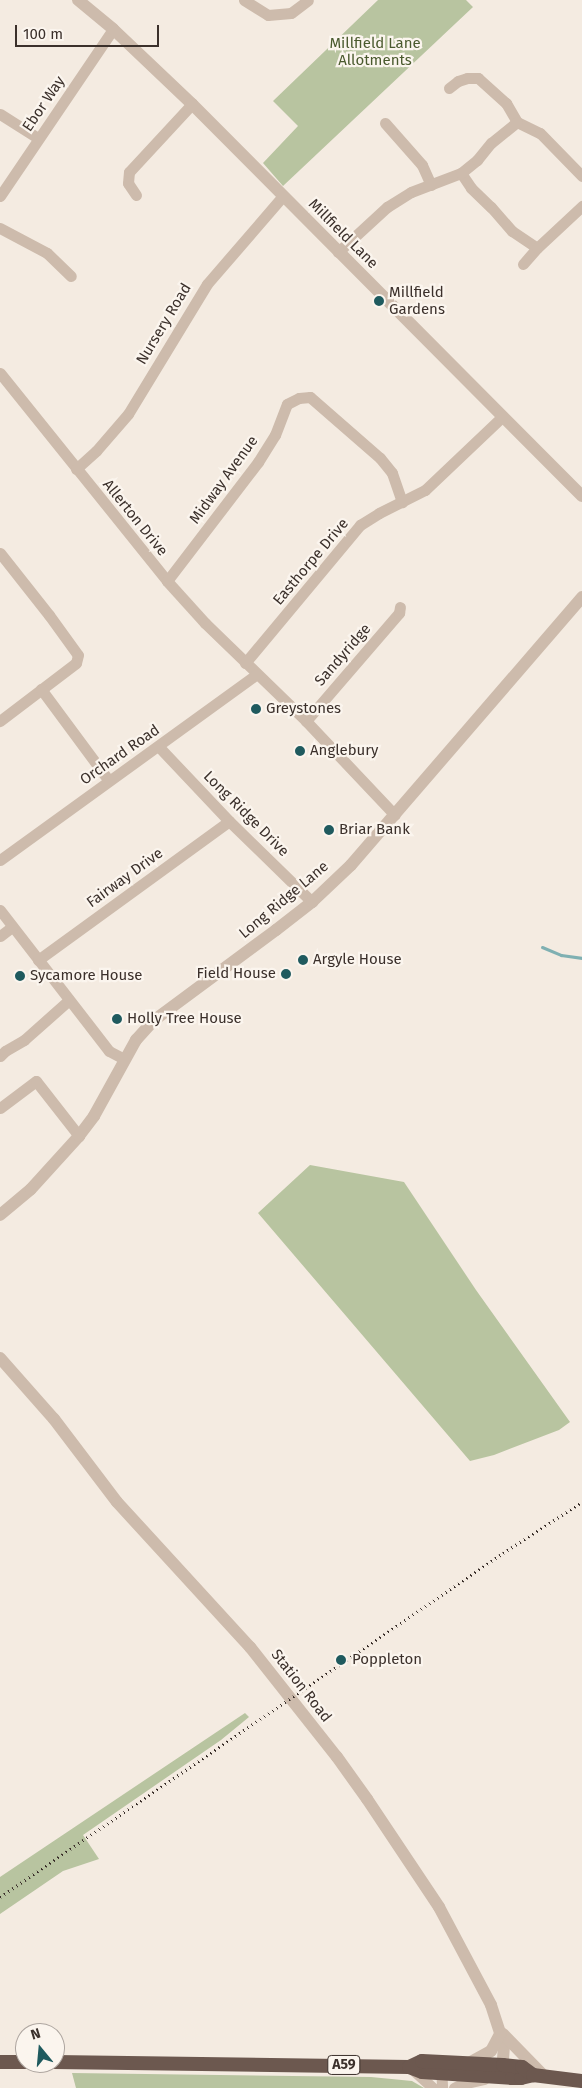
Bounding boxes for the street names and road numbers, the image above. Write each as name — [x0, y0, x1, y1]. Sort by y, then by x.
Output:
street label: Ebor Way — [19, 73, 69, 135]
street label: Millfield Lane — [304, 195, 382, 273]
street label: Nursery Road — [133, 280, 195, 368]
street label: Midway Avenue — [186, 432, 262, 528]
street label: Allerton Drive — [99, 476, 171, 560]
street label: Easthorpe Drive — [269, 515, 353, 609]
street label: Sandyridge — [311, 620, 375, 690]
street label: Orchard Road — [77, 721, 163, 789]
street label: Long Ridge Drive — [199, 767, 293, 861]
street label: Fairway Drive — [83, 844, 167, 912]
street label: Long Ridge Lane — [236, 857, 332, 943]
street label: Station Road — [267, 1646, 335, 1726]
road number: A59 — [326, 2054, 362, 2076]

